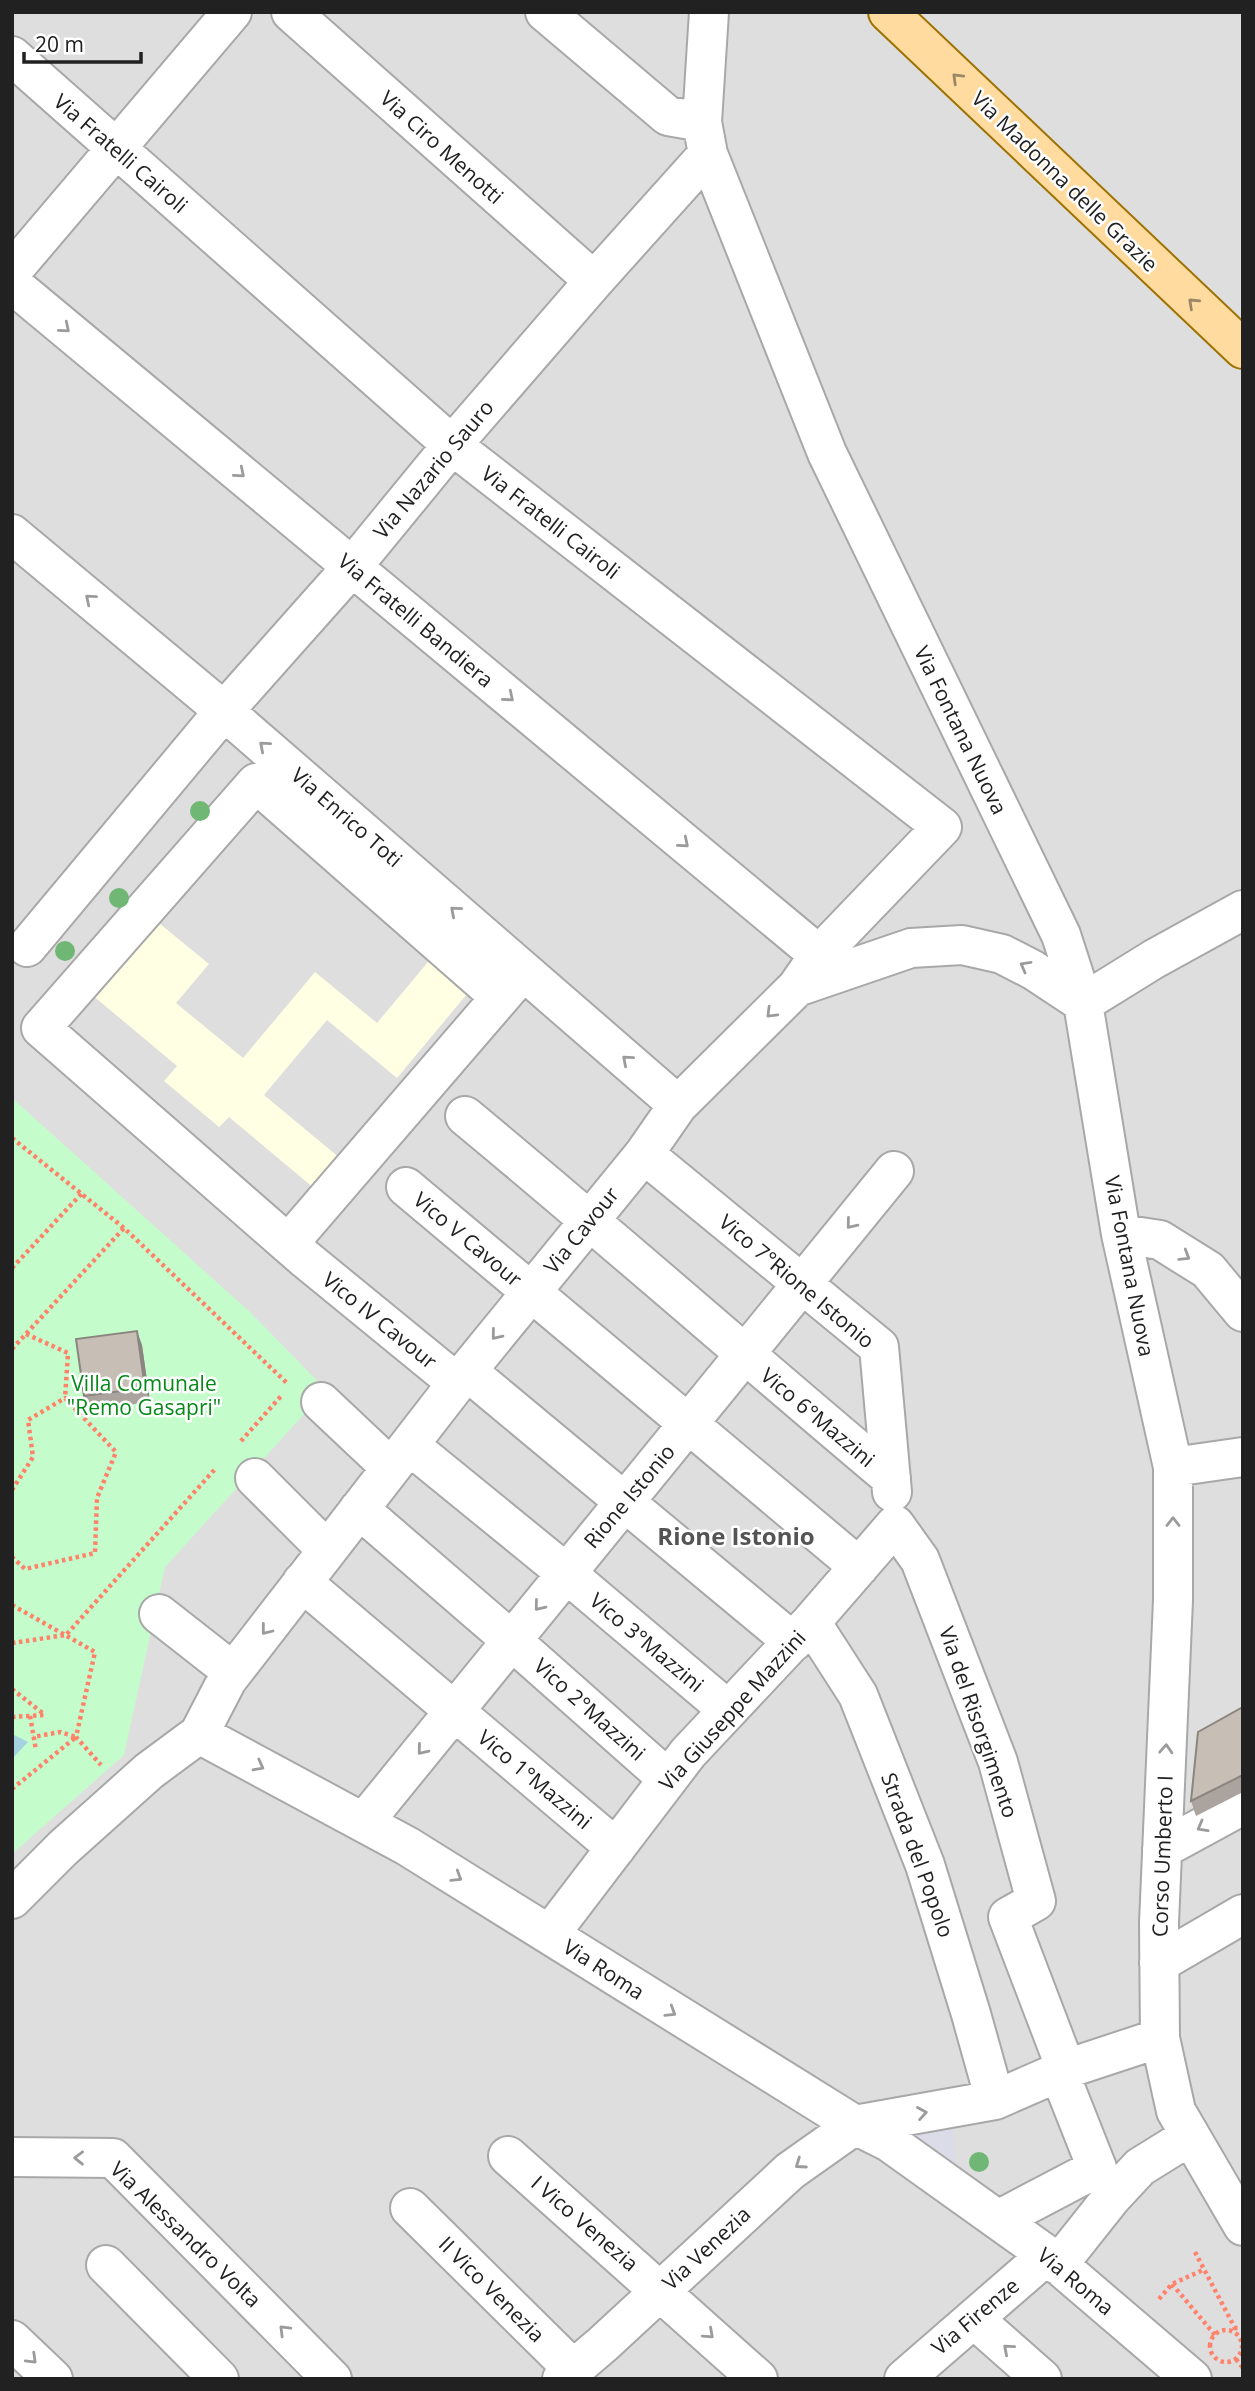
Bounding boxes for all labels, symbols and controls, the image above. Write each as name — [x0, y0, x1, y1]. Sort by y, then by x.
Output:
scale bar — [24, 21, 142, 65]
text: 20 m — [35, 30, 84, 58]
one-way arrow — [952, 74, 965, 87]
street label: Via Ciro Menotti — [374, 84, 510, 210]
street label: Via Madonna delle Grazie — [966, 85, 1164, 277]
street label: Via Fratelli Cairoli — [48, 87, 194, 219]
one-way arrow — [1188, 298, 1201, 311]
one-way arrow — [56, 320, 69, 332]
street label: Via Nazario Sauro — [367, 394, 499, 544]
street label: Via Fratelli Cairoli — [476, 459, 626, 585]
one-way arrow — [232, 465, 244, 478]
street label: Via Fratelli Bandiera — [332, 547, 500, 693]
one-way arrow — [86, 595, 99, 607]
street label: Via Fontana Nuova — [908, 641, 1014, 819]
one-way arrow — [500, 689, 513, 701]
one-way arrow — [260, 742, 273, 754]
street label: Via Enrico Toti — [286, 761, 408, 873]
one-way arrow — [676, 834, 688, 847]
one-way arrow — [450, 907, 463, 919]
one-way arrow — [1020, 961, 1033, 974]
one-way arrow — [766, 1005, 779, 1018]
one-way arrow — [622, 1056, 635, 1068]
street label: Via Fontana Nuova — [1099, 1173, 1161, 1359]
street label: Via Cavour — [537, 1180, 625, 1279]
street label: Vico V Cavour — [408, 1185, 528, 1293]
street label: Vico 7°Rione Istonio — [713, 1208, 881, 1354]
one-way arrow — [846, 1217, 859, 1229]
one-way arrow — [1177, 1247, 1190, 1260]
street label: Vico IV Cavour — [317, 1265, 443, 1375]
one-way arrow — [492, 1326, 504, 1339]
street label: Vico 6°Mazzini — [755, 1361, 881, 1473]
park label: Villa Comunale "Remo Gasapri" — [67, 1369, 221, 1421]
street label: Rione Istonio — [577, 1438, 681, 1554]
one-way arrow — [1165, 1516, 1181, 1526]
district label: Rione Istonio — [657, 1519, 815, 1552]
street label: Vico 3°Mazzini — [584, 1586, 710, 1698]
one-way arrow — [534, 1599, 547, 1611]
one-way arrow — [261, 1622, 274, 1635]
street label: Via del Risorgimento — [933, 1623, 1025, 1821]
street label: Via Giuseppe Mazzini — [652, 1624, 812, 1796]
street label: Vico 2°Mazzini — [528, 1652, 652, 1766]
street label: Vico 1°Mazzini — [472, 1723, 598, 1835]
one-way arrow — [418, 1743, 431, 1755]
one-way arrow — [1159, 1743, 1174, 1754]
one-way arrow — [252, 1757, 264, 1771]
street label: Strada del Popolo — [875, 1769, 961, 1941]
street label: Corso Umberto I — [1145, 1775, 1179, 1937]
one-way arrow — [1197, 1819, 1210, 1832]
one-way arrow — [450, 1869, 463, 1882]
street label: Via Roma — [558, 1932, 650, 2006]
one-way arrow — [663, 2003, 676, 2016]
one-way arrow — [917, 2106, 928, 2121]
one-way arrow — [73, 2150, 84, 2166]
street label: Via Alessandro Volta — [105, 2155, 267, 2313]
one-way arrow — [795, 2156, 808, 2168]
street label: I Vico Venezia — [526, 2169, 644, 2277]
street label: Via Venezia — [656, 2200, 756, 2296]
street label: II Vico Venezia — [433, 2230, 551, 2348]
street label: Via Roma — [1032, 2241, 1120, 2321]
street label: Via Firenze — [925, 2271, 1025, 2361]
one-way arrow — [279, 2326, 292, 2339]
one-way arrow — [701, 2326, 714, 2339]
one-way arrow — [1003, 2345, 1016, 2357]
one-way arrow — [24, 2351, 37, 2364]

